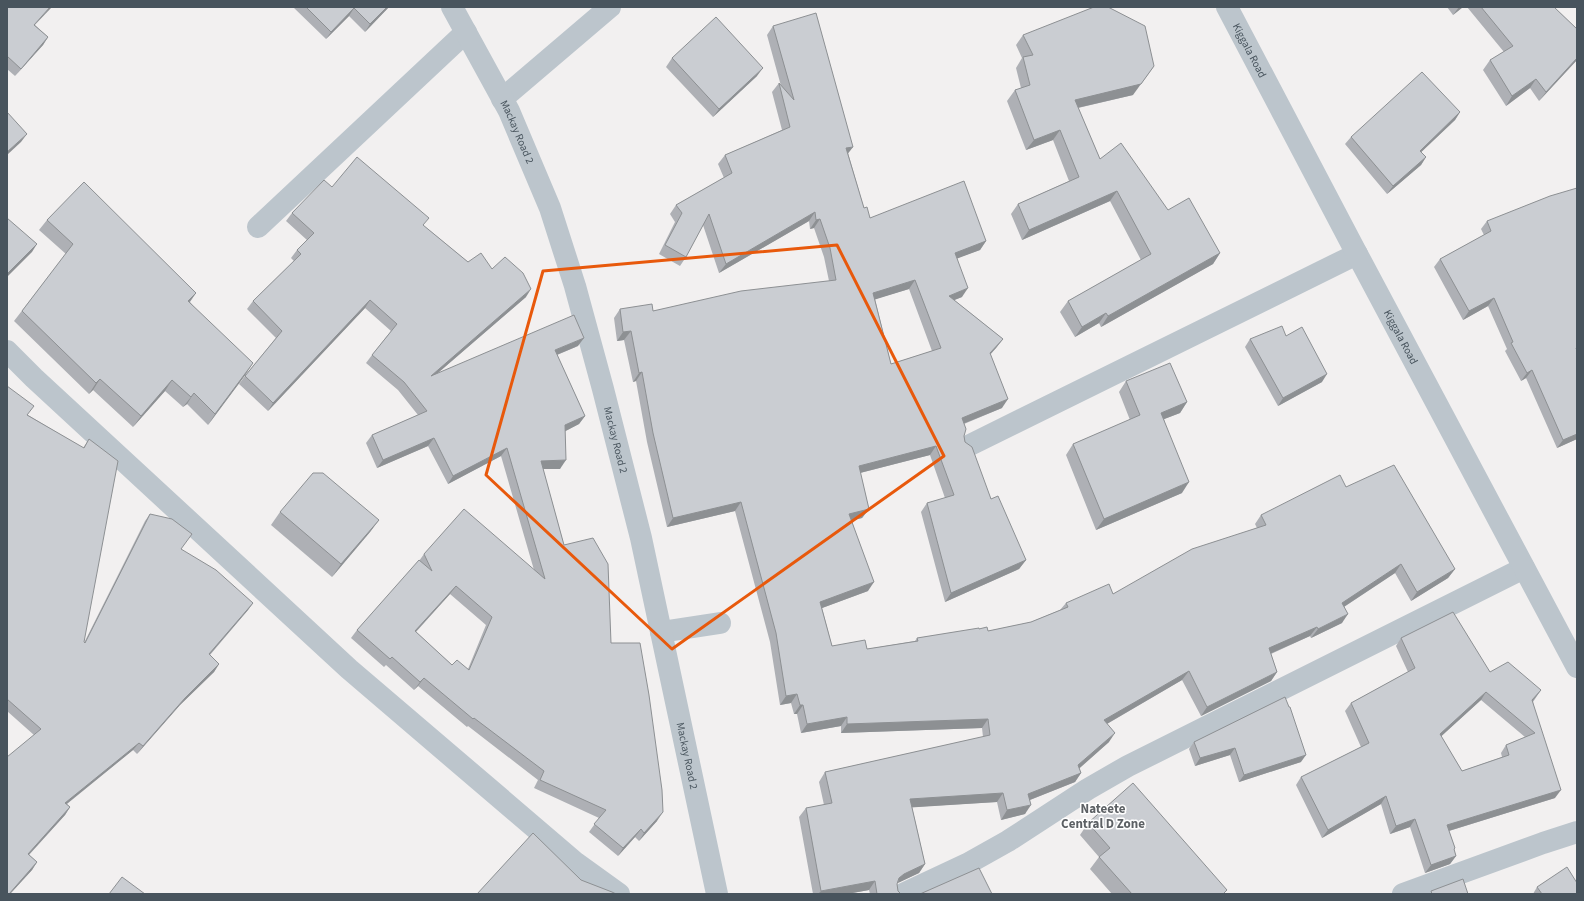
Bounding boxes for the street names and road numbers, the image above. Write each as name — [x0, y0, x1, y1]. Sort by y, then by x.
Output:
street label: Kiggala Road — [1229, 21, 1270, 81]
street label: Mackay Road 2 — [496, 97, 537, 166]
street label: Kiggala Road — [1380, 307, 1421, 367]
street label: Mackay Road 2 — [600, 405, 631, 475]
street label: Mackay Road 2 — [673, 721, 701, 791]

